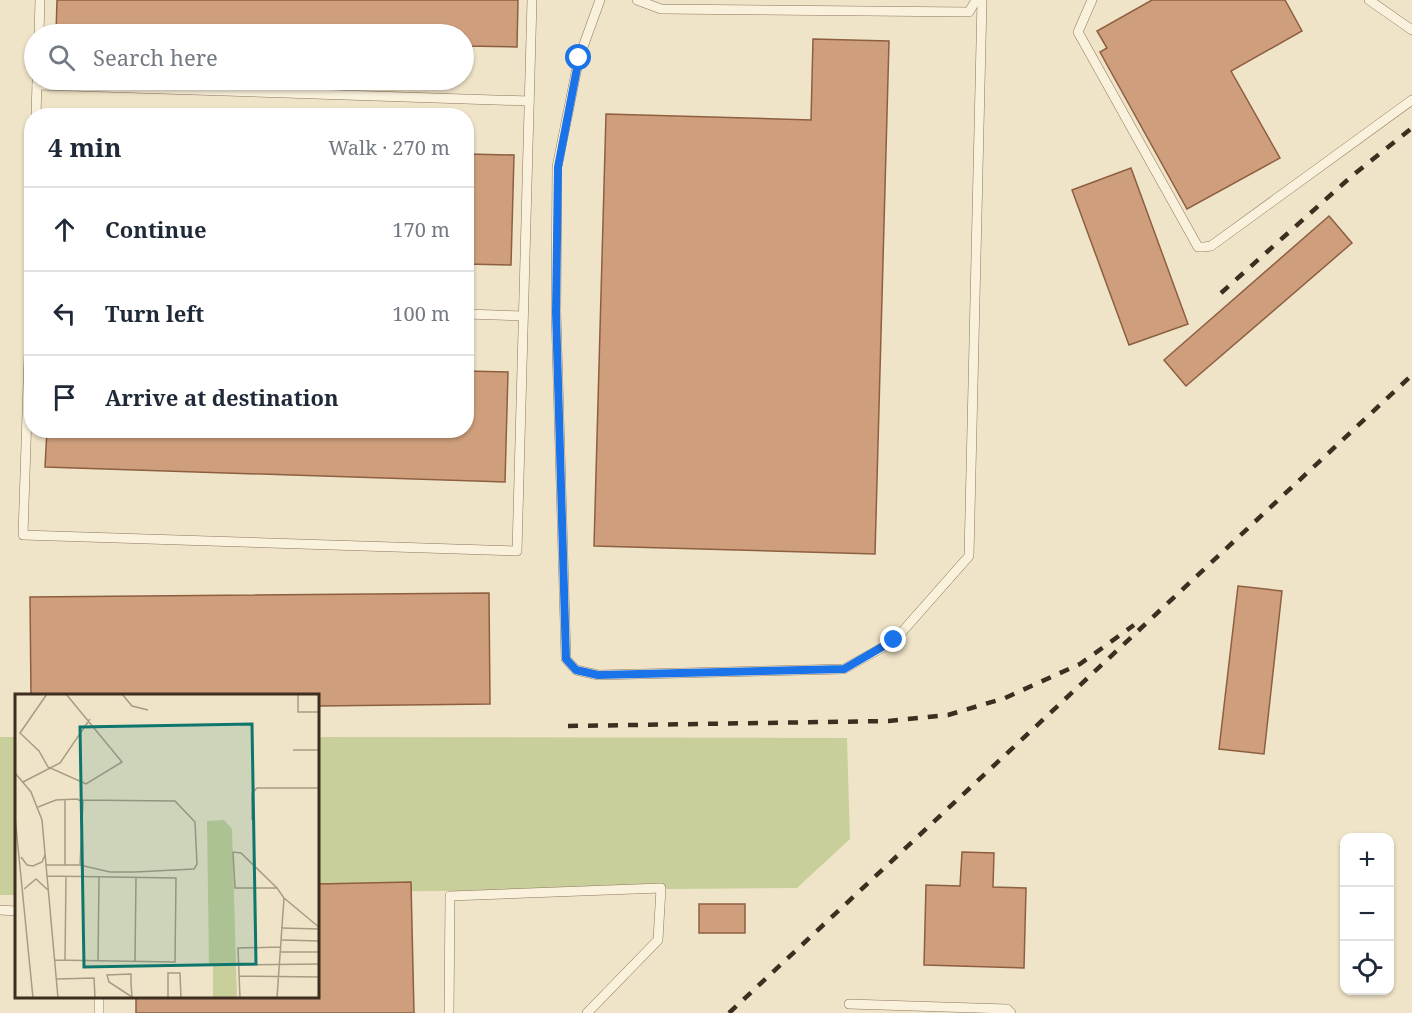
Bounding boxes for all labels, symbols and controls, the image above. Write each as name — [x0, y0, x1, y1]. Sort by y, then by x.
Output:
search box — [24, 24, 474, 90]
icon: search — [45, 41, 78, 74]
text: Search here — [93, 42, 218, 72]
route start — [565, 44, 591, 70]
text: 4 min — [48, 129, 122, 165]
text: Walk · 270 m — [328, 134, 450, 161]
icon: ahead — [48, 213, 81, 246]
text: Continue — [105, 214, 207, 244]
text: 170 m — [392, 216, 450, 243]
icon: left — [48, 297, 81, 330]
text: Turn left — [105, 298, 204, 328]
text: 100 m — [392, 300, 450, 327]
icon: arrive — [48, 381, 81, 414]
text: Arrive at destination — [105, 382, 339, 412]
route end — [880, 626, 906, 652]
inset map — [15, 694, 320, 998]
map controls — [1340, 833, 1394, 995]
button: + — [1340, 833, 1394, 887]
button: − — [1340, 887, 1394, 941]
button: locate — [1340, 941, 1394, 995]

